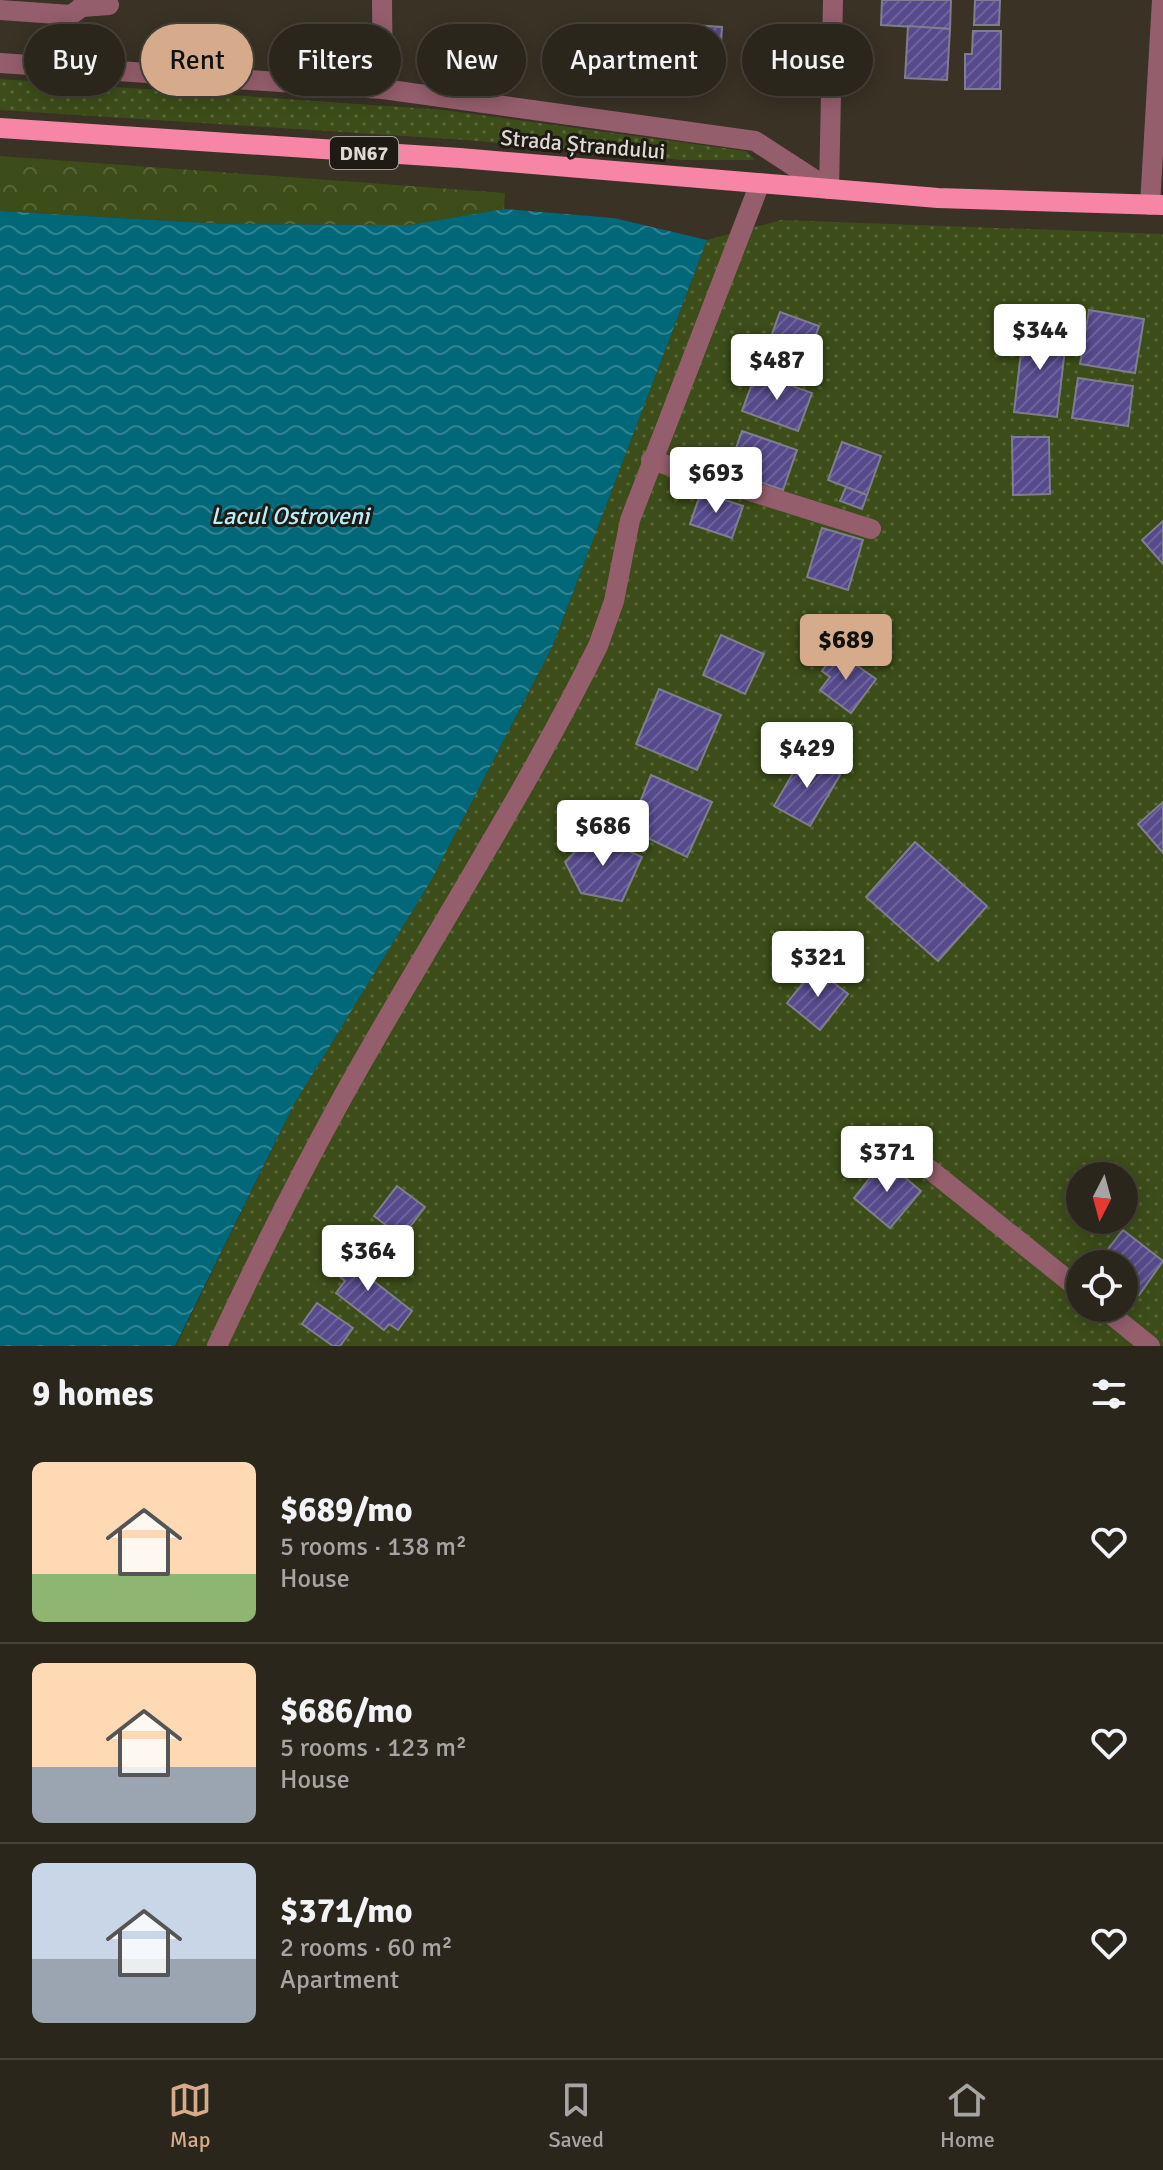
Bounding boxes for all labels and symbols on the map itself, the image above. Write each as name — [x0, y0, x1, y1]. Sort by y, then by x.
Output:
street label: Strada Ștrandului — [499, 124, 667, 165]
road number: DN67 — [330, 137, 398, 169]
pin: $344 — [993, 304, 1087, 372]
pin: $487 — [730, 334, 824, 402]
pin: $693 — [669, 447, 763, 515]
water label: Lacul Ostroveni — [211, 501, 372, 531]
pin: $689 — [799, 614, 893, 682]
pin: $429 — [760, 722, 854, 790]
pin: $686 — [556, 800, 650, 868]
pin: $321 — [771, 931, 865, 999]
pin: $371 — [840, 1126, 934, 1194]
north arrow — [1066, 1162, 1138, 1234]
pin: $364 — [321, 1225, 415, 1293]

